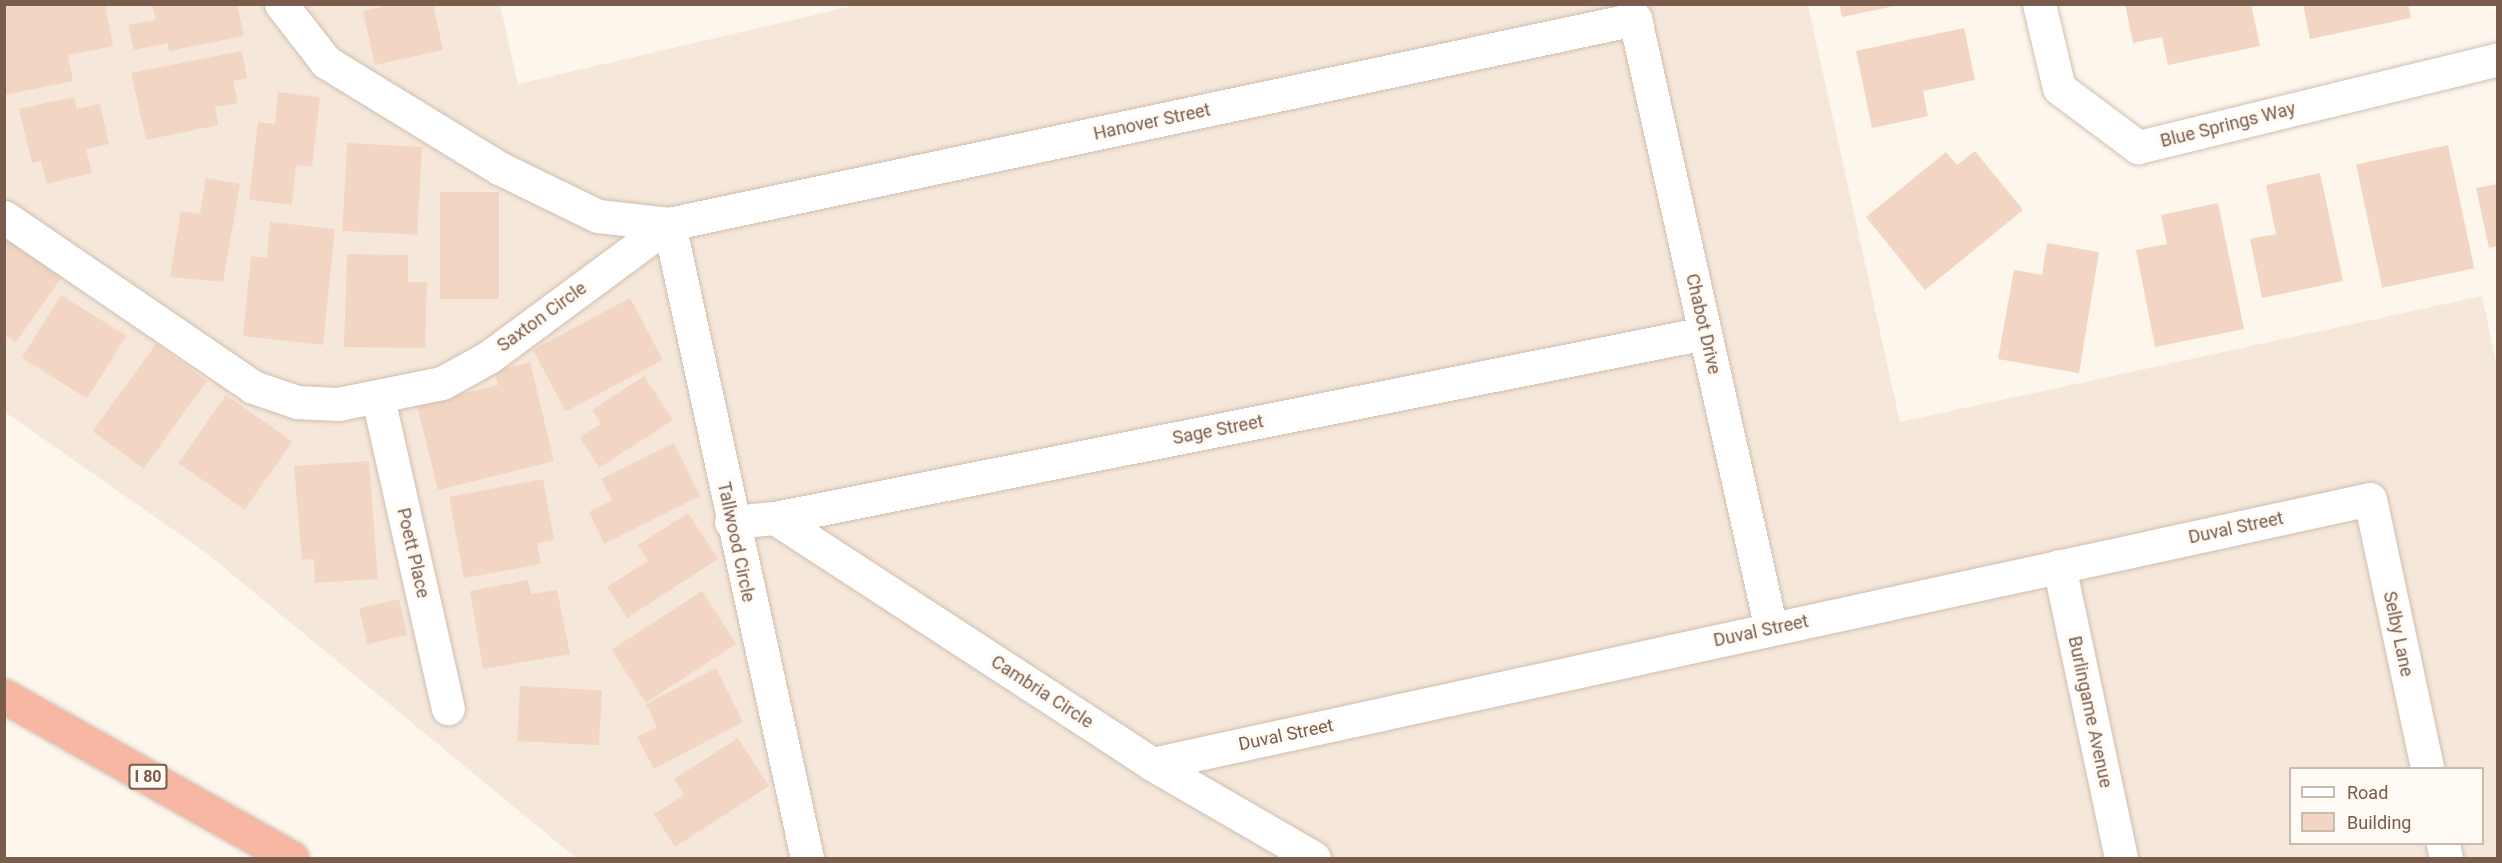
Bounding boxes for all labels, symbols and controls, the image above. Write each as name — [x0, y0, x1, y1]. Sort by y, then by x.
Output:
street label: Blue Springs Way — [2158, 98, 2298, 152]
street label: Hanover Street — [1092, 99, 1212, 145]
street label: Chabot Drive — [1681, 272, 1725, 376]
street label: Saxton Circle — [493, 277, 591, 357]
street label: Sage Street — [1171, 411, 1265, 449]
street label: Tallwood Circle — [713, 480, 759, 604]
street label: Poett Place — [392, 506, 434, 600]
street label: Duval Street — [2187, 507, 2285, 549]
street label: Selby Lane — [2378, 589, 2418, 679]
street label: Duval Street — [1712, 610, 1810, 652]
street label: Burlingame Avenue — [2063, 634, 2117, 790]
street label: Cambria Circle — [987, 651, 1097, 733]
street label: Duval Street — [1237, 714, 1335, 756]
road number: I 80 — [127, 764, 169, 790]
legend — [2289, 767, 2484, 845]
text: Road — [2347, 782, 2388, 803]
text: Building — [2347, 812, 2411, 833]

